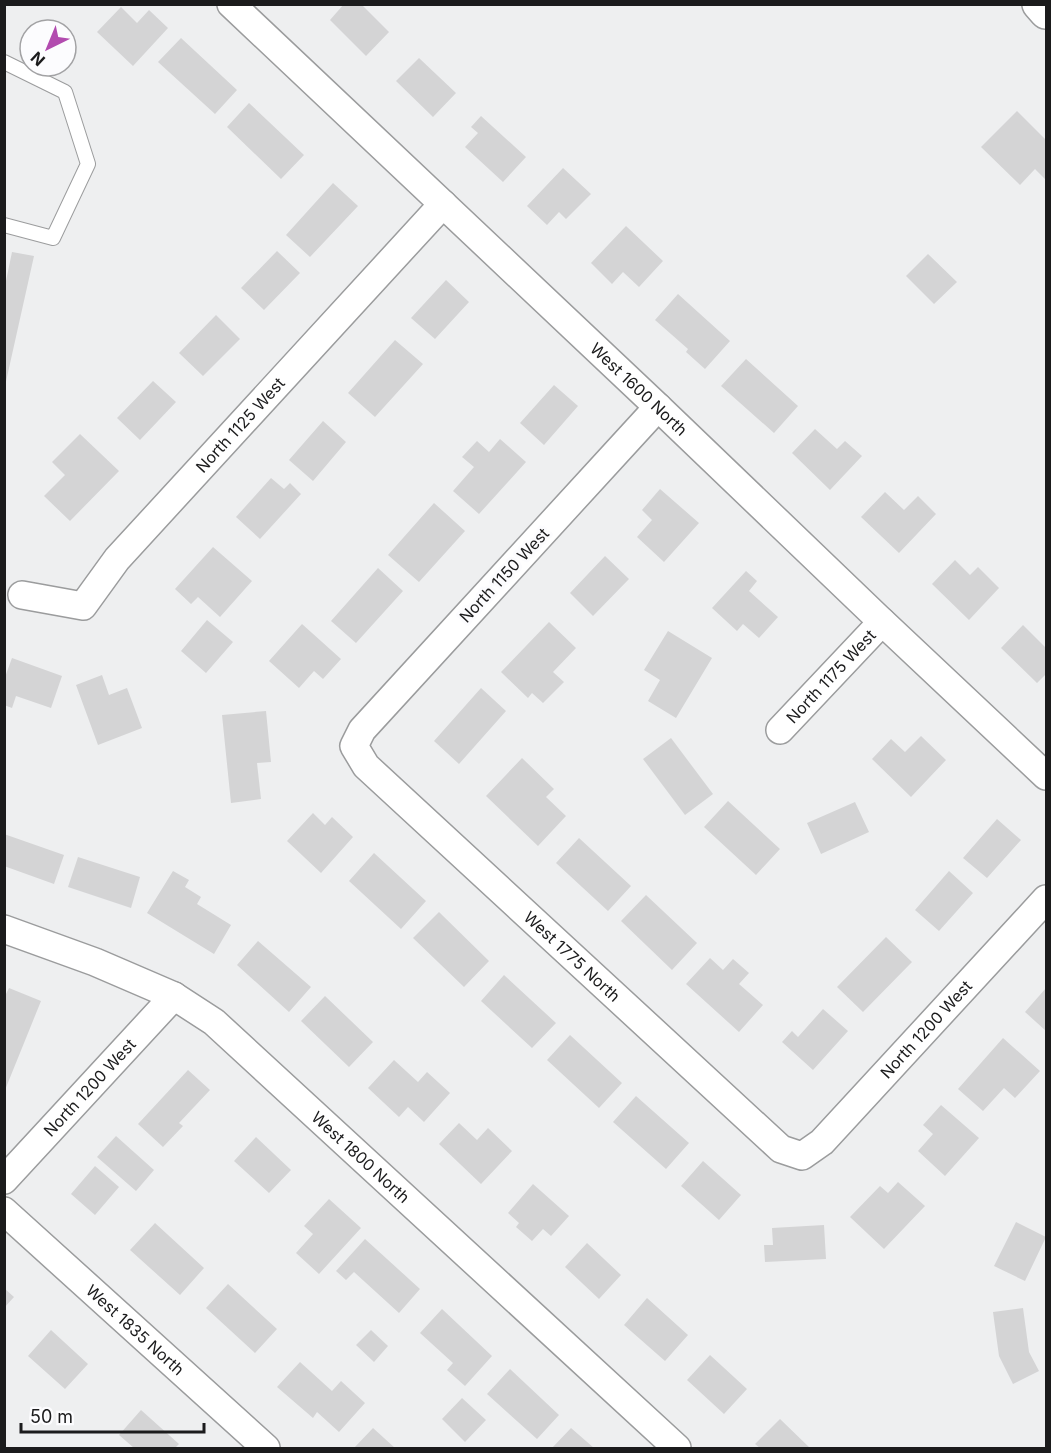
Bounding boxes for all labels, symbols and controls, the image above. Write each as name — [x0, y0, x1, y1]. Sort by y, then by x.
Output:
north arrow — [18, 18, 78, 78]
text: N — [26, 47, 49, 70]
street label: West 1600 North — [586, 338, 692, 440]
street label: North 1125 West — [191, 373, 289, 477]
street label: North 1150 West — [455, 523, 553, 627]
street label: North 1175 West — [782, 625, 880, 727]
street label: West 1775 North — [520, 907, 625, 1006]
street label: North 1200 West — [876, 976, 976, 1082]
street label: North 1200 West — [39, 1034, 140, 1141]
street label: West 1800 North — [308, 1107, 414, 1207]
street label: West 1835 North — [82, 1280, 189, 1379]
scale bar — [21, 1396, 204, 1434]
text: 50 m — [30, 1406, 73, 1427]

